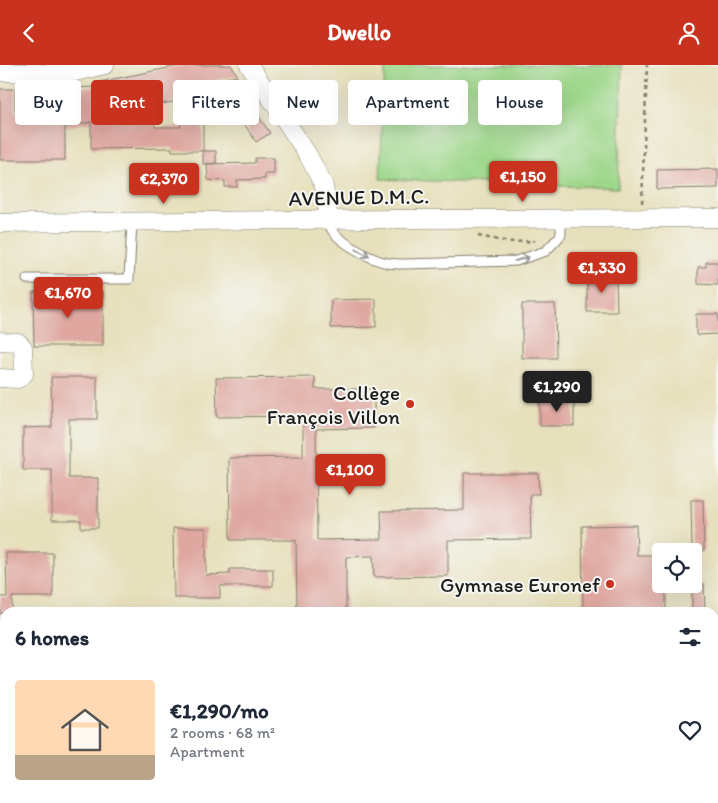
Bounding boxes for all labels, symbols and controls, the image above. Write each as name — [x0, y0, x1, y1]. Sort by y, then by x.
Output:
icon: back — [15, 19, 43, 47]
text: Dwello — [327, 19, 391, 46]
icon: person — [675, 19, 703, 47]
chip: Buy — [15, 80, 81, 125]
chip: Rent — [91, 80, 163, 125]
chip: Filters — [173, 80, 259, 125]
chip: New — [269, 80, 338, 125]
chip: Apartment — [348, 80, 468, 125]
chip: House — [478, 80, 562, 125]
pin: €1,150 — [482, 161, 564, 203]
pin: €2,370 — [123, 163, 205, 205]
text: €1,150 — [500, 167, 546, 186]
text: €2,370 — [140, 169, 188, 188]
street label: AVENUE D.M.C. — [288, 183, 430, 211]
one-way arrow — [355, 248, 369, 258]
pin: €1,330 — [561, 251, 643, 294]
one-way arrow — [514, 254, 530, 263]
text: €1,330 — [578, 258, 626, 277]
pin: €1,670 — [27, 277, 109, 319]
text: €1,670 — [45, 283, 91, 302]
pin: €1,290 — [516, 371, 598, 413]
text: €1,290 — [534, 377, 581, 396]
place label: Collège François Villon — [267, 380, 400, 429]
marker: Collège François Villon — [404, 398, 416, 410]
pin: €1,100 — [309, 453, 391, 496]
text: €1,100 — [326, 460, 374, 479]
map controls — [652, 543, 702, 593]
button: locate — [652, 543, 702, 593]
place label: Gymnase Euronef — [440, 572, 600, 597]
marker: Gymnase Euronef — [604, 578, 616, 590]
icon: filters — [676, 623, 704, 651]
text: 6 homes — [15, 625, 89, 650]
text: €1,290/mo — [170, 698, 269, 723]
icon: home — [55, 700, 115, 760]
icon: heart — [676, 716, 704, 744]
text: 2 rooms · 68 m² — [170, 723, 275, 742]
text: Apartment — [170, 742, 245, 761]

